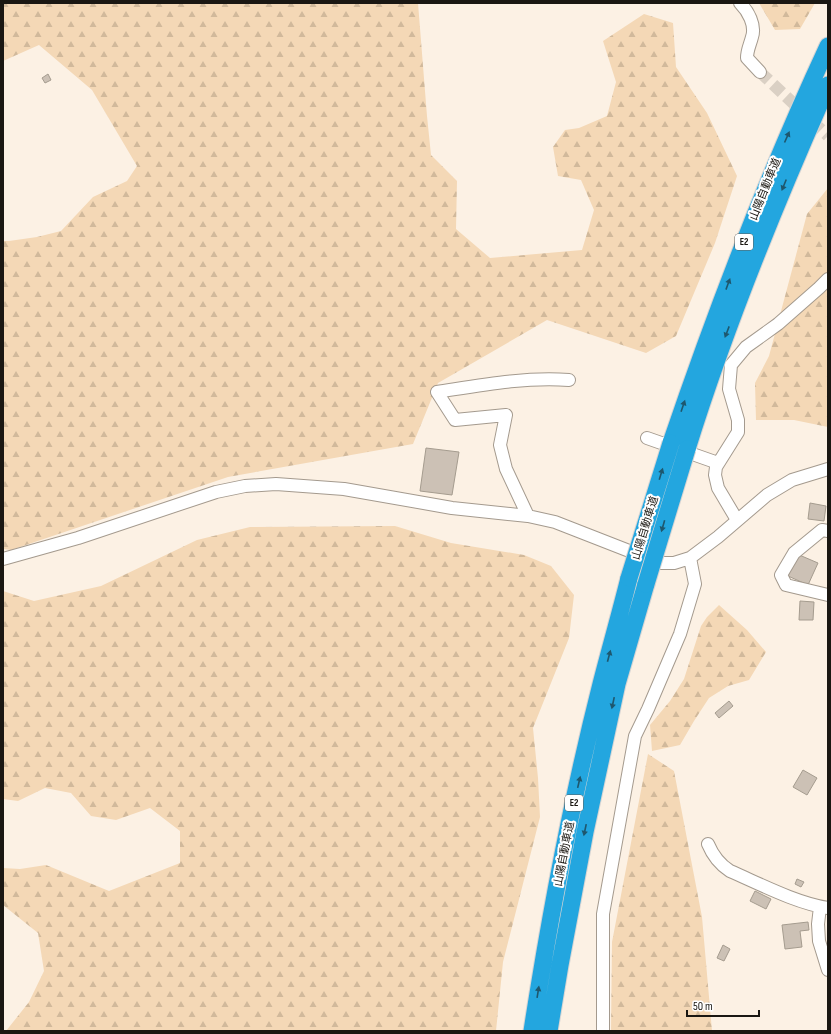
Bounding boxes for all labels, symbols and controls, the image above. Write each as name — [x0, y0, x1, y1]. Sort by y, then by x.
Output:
one-way arrow — [784, 132, 790, 143]
street label: 山陽自動車道 — [747, 156, 783, 222]
one-way arrow — [781, 179, 788, 191]
road number: E2 — [735, 234, 753, 250]
one-way arrow — [725, 277, 731, 289]
one-way arrow — [723, 326, 729, 338]
one-way arrow — [681, 400, 687, 412]
one-way arrow — [658, 468, 664, 480]
street label: 山陽自動車道 — [629, 495, 661, 561]
one-way arrow — [660, 520, 666, 532]
one-way arrow — [606, 650, 612, 662]
one-way arrow — [610, 696, 616, 709]
one-way arrow — [576, 776, 582, 789]
road number: E2 — [565, 795, 583, 811]
street label: 山陽自動車道 — [551, 820, 577, 888]
one-way arrow — [582, 823, 588, 836]
one-way arrow — [535, 986, 541, 999]
scale bar — [687, 992, 759, 1018]
text: 50 m — [693, 999, 713, 1014]

